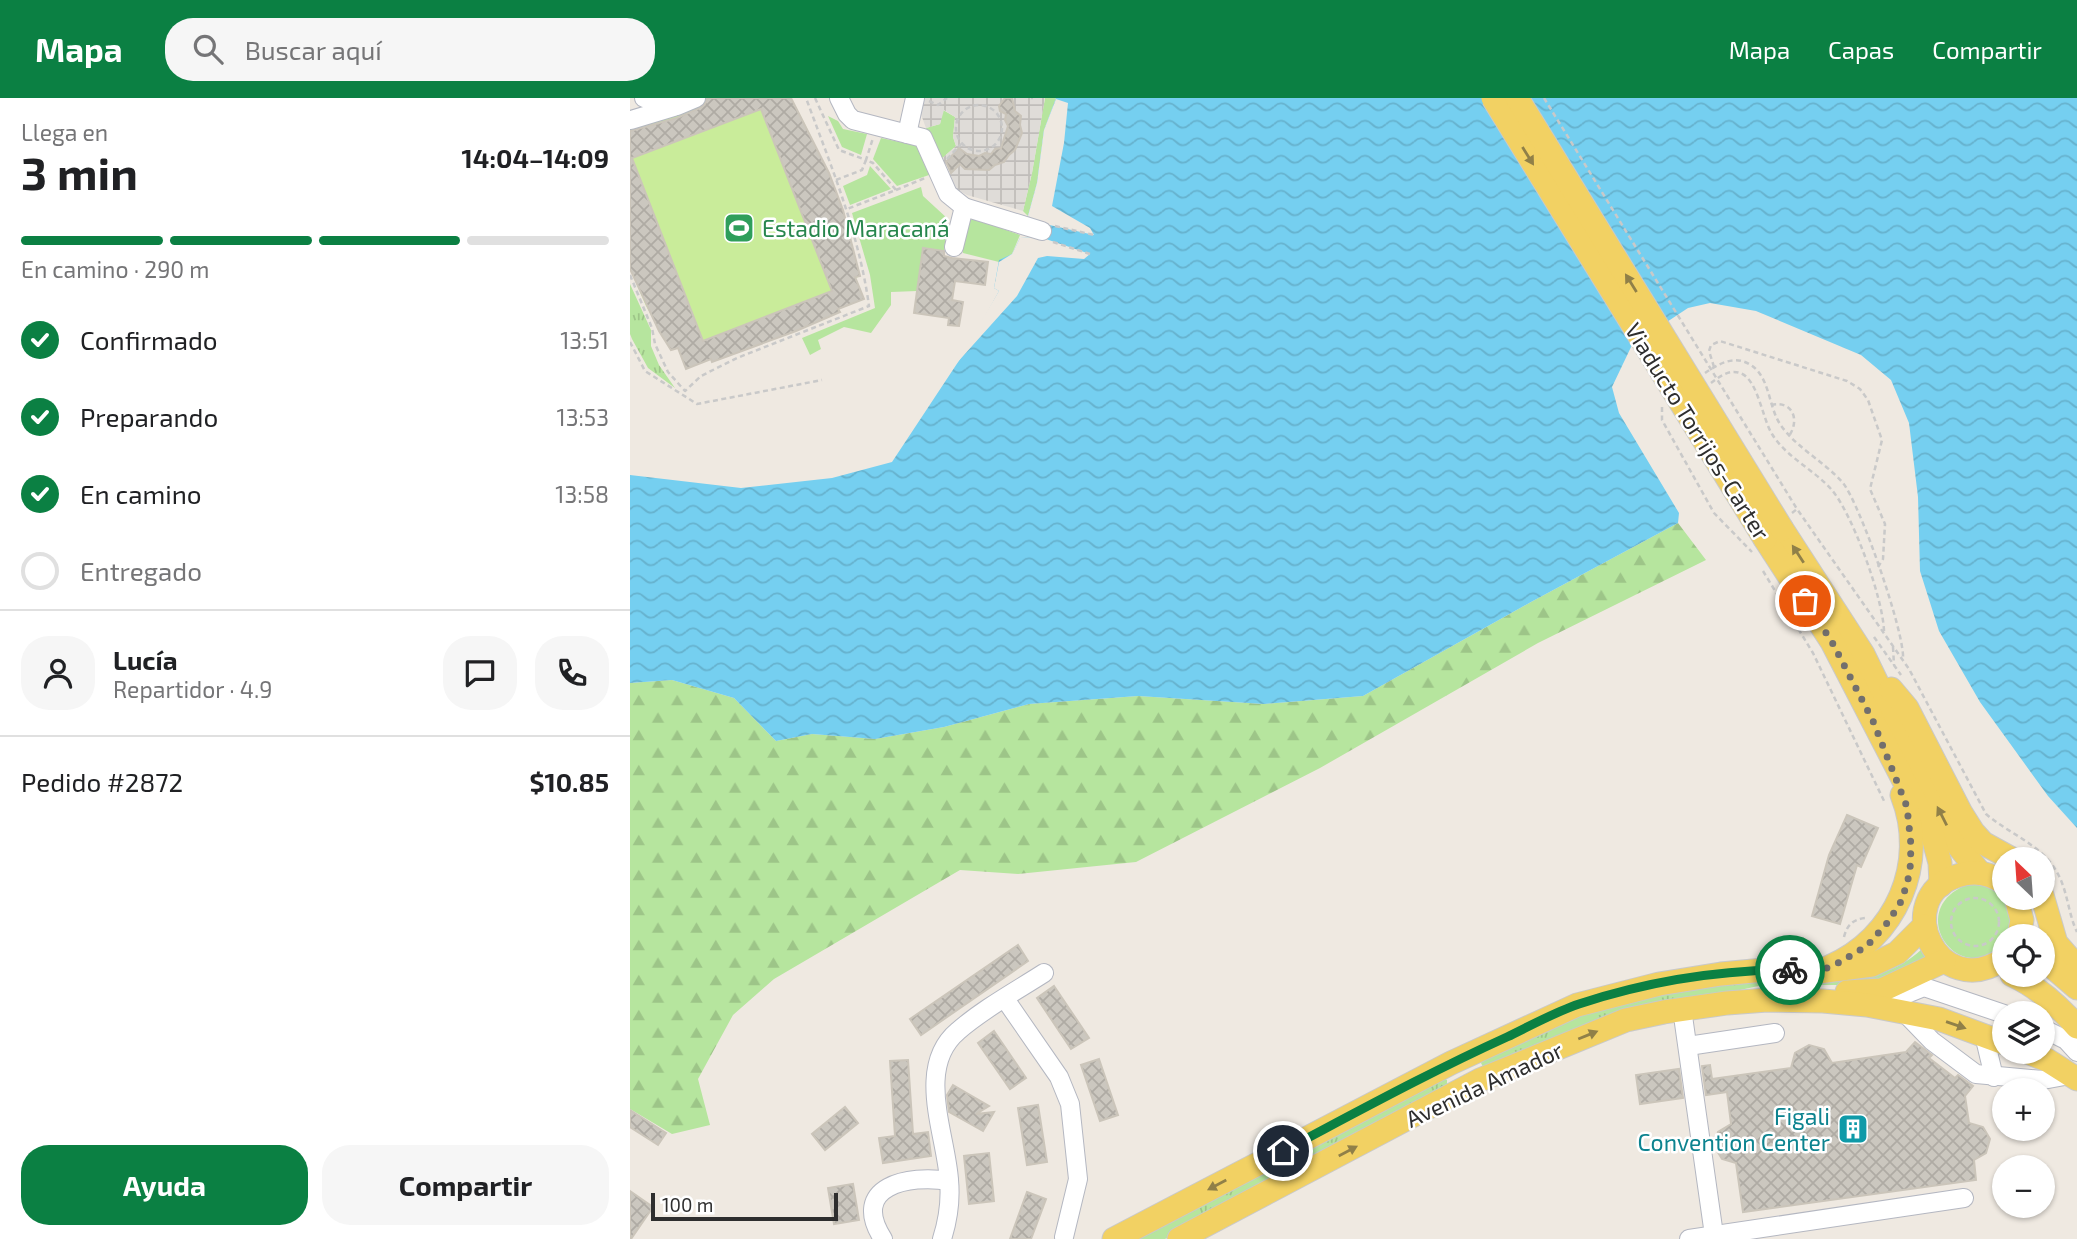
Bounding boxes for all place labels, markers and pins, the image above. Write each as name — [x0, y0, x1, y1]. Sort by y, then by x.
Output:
sports icon: Estadio Maracaná — [722, 211, 756, 245]
place label: Estadio Maracaná — [762, 214, 950, 242]
pin — [1775, 571, 1835, 631]
place label: Figali Convention Center — [1638, 1102, 1830, 1156]
building icon: Figali Convention Center — [1836, 1112, 1870, 1146]
pin — [1253, 1121, 1313, 1181]

